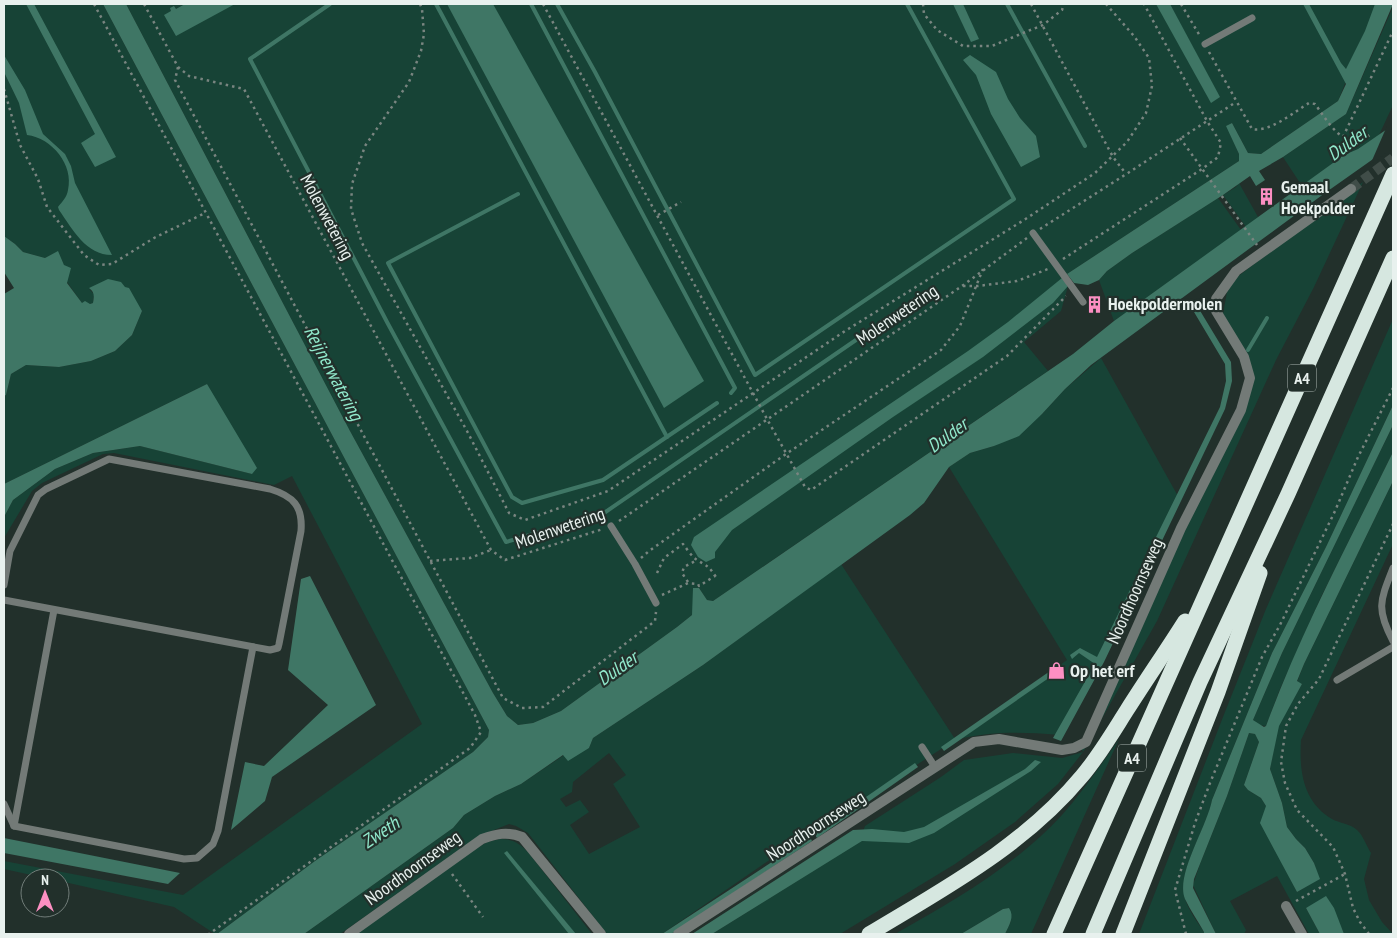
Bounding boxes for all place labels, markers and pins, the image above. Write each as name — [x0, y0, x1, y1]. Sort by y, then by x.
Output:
place label: Gemaal Hoekpolder — [1281, 175, 1356, 219]
building icon: Gemaal Hoekpolder — [1257, 187, 1277, 207]
place label: Hoekpoldermolen — [1108, 292, 1222, 315]
building icon: Hoekpoldermolen — [1084, 294, 1104, 314]
place label: Op het erf — [1070, 659, 1135, 682]
shop icon: Op het erf — [1046, 661, 1066, 681]

